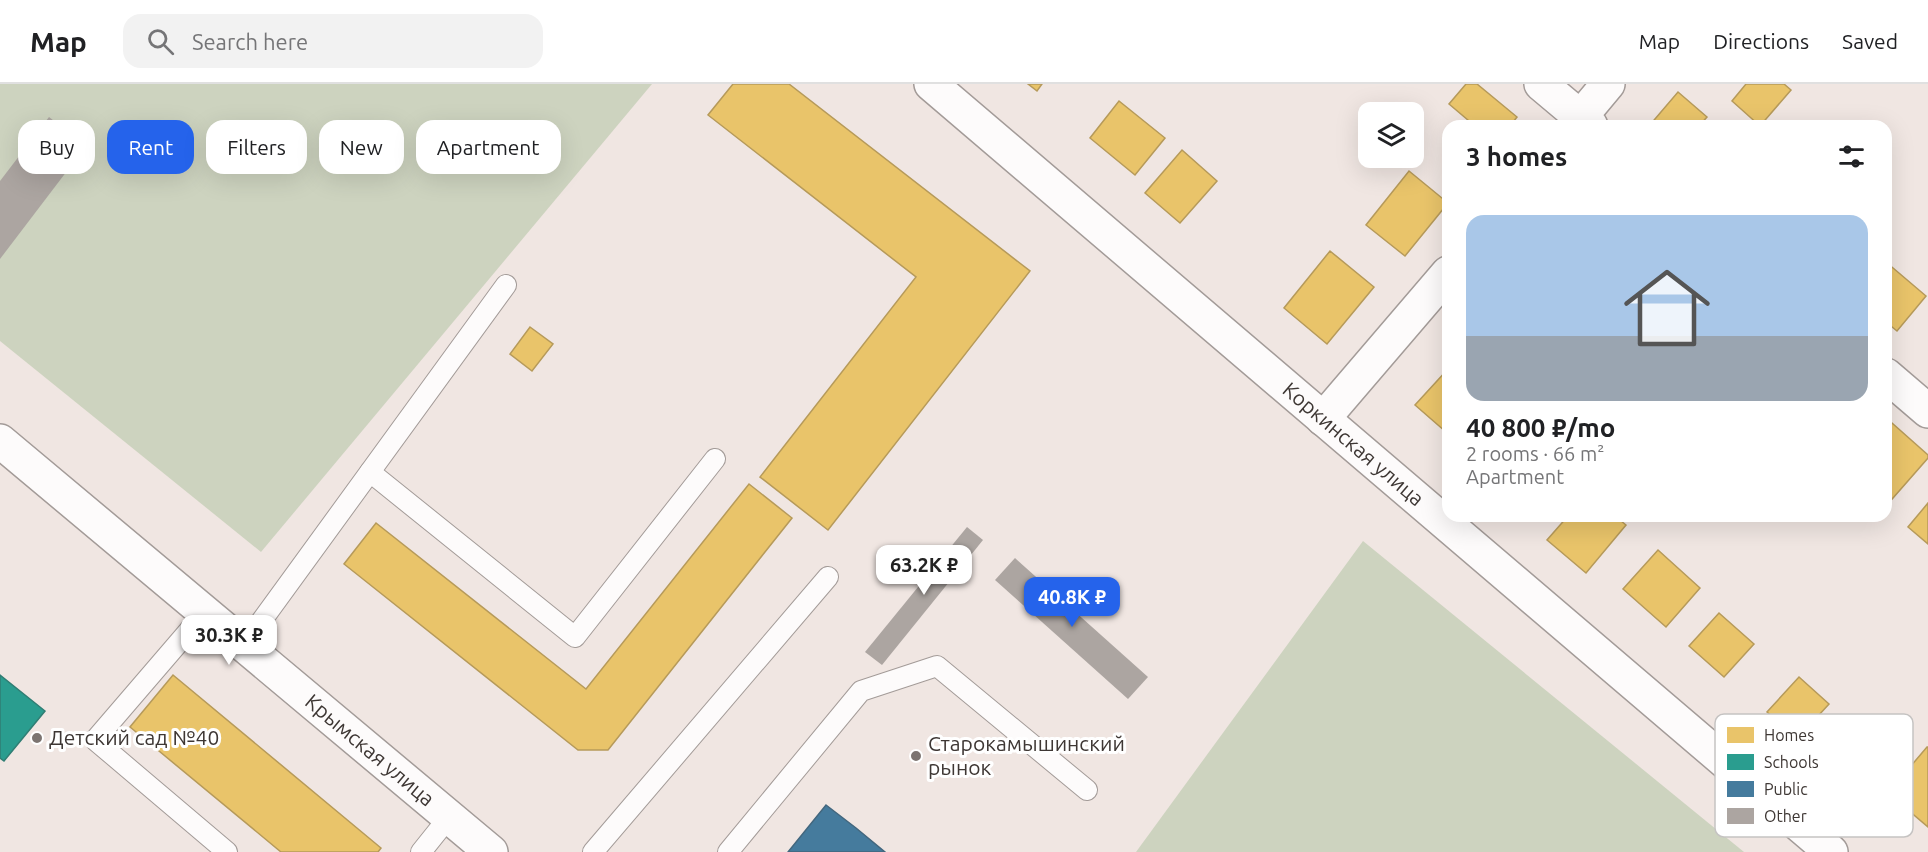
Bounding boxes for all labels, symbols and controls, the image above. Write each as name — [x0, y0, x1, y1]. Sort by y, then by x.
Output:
search box — [123, 14, 543, 68]
icon: search — [144, 25, 177, 58]
text: Map — [30, 26, 87, 57]
text: Search here — [192, 29, 308, 54]
text: Map — [1639, 29, 1680, 53]
text: Directions — [1713, 29, 1809, 53]
text: Saved — [1842, 29, 1898, 53]
map controls — [1358, 102, 1424, 168]
button: layers — [1358, 102, 1424, 168]
chip: Buy — [18, 120, 95, 174]
chip: Rent — [107, 120, 194, 174]
chip: Filters — [206, 120, 307, 174]
chip: New — [319, 120, 404, 174]
chip: Apartment — [416, 120, 561, 174]
icon: filters — [1835, 140, 1868, 173]
text: 3 homes — [1466, 142, 1567, 171]
icon: home — [1613, 254, 1721, 362]
street label: Коркинская улица — [1278, 377, 1429, 510]
text: 40 800 ₽/mo — [1466, 413, 1615, 442]
text: 2 rooms · 66 m² — [1466, 442, 1604, 465]
text: Apartment — [1466, 465, 1564, 488]
pin: 63.2K ₽ — [869, 545, 979, 596]
text: 63.2K ₽ — [890, 553, 958, 576]
pin: 40.8K ₽ — [1017, 577, 1127, 628]
text: 40.8K ₽ — [1038, 585, 1106, 608]
pin: 30.3K ₽ — [174, 615, 284, 666]
text: 30.3K ₽ — [195, 623, 263, 646]
street label: Крымская улица — [301, 689, 440, 810]
legend — [1715, 714, 1913, 837]
place label: Детский сад №40 — [49, 725, 219, 749]
text: Homes — [1764, 726, 1814, 744]
marker: Детский сад №40 — [30, 731, 44, 745]
place label: Старокамышинский рынок — [928, 731, 1125, 779]
marker: Старокамышинский рынок — [909, 749, 923, 763]
text: Schools — [1764, 753, 1819, 771]
text: Public — [1764, 780, 1808, 798]
text: Other — [1764, 807, 1807, 825]

